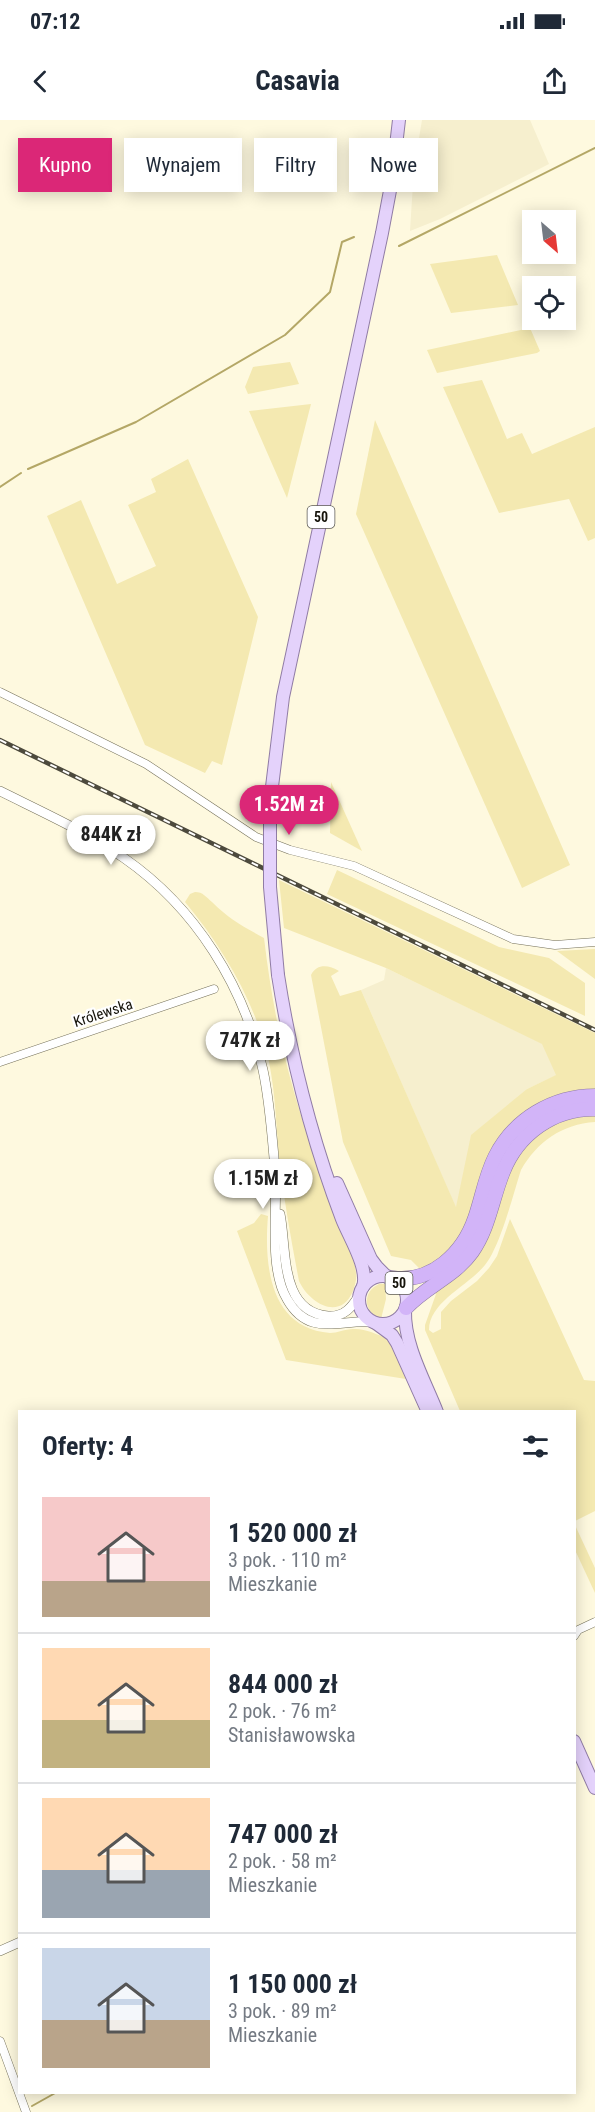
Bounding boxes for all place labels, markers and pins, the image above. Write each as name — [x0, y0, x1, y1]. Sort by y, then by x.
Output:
pin: 1.52M zł — [227, 785, 351, 836]
pin: 844K zł — [56, 815, 166, 866]
pin: 747K zł — [195, 1021, 305, 1072]
pin: 1.15M zł — [201, 1159, 325, 1210]

